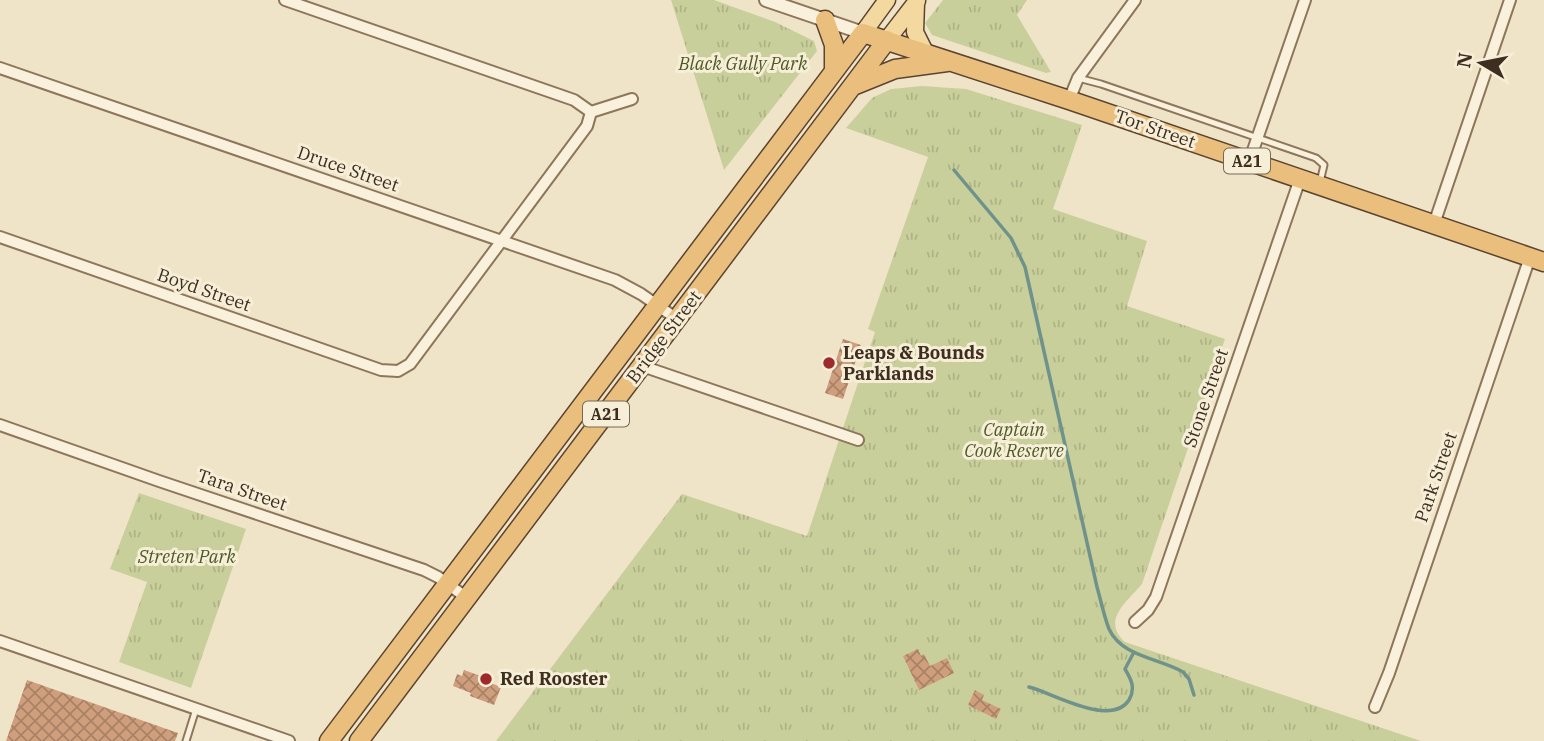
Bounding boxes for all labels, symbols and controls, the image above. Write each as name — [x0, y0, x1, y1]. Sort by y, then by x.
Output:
north arrow — [1446, 28, 1516, 98]
text: N — [1451, 51, 1477, 70]
park label: Black Gully Park — [677, 52, 808, 75]
street label: Tor Street — [1112, 104, 1199, 153]
street label: Druce Street — [294, 140, 402, 197]
road number: A21 — [1224, 148, 1270, 174]
street label: Boyd Street — [154, 263, 254, 316]
street label: Bridge Street — [621, 286, 706, 388]
place label: Leaps & Bounds Parklands — [843, 341, 984, 385]
street label: Stone Street — [1178, 345, 1233, 450]
marker: Leaps & Bounds Parklands — [821, 355, 837, 371]
road number: A21 — [583, 402, 629, 426]
park label: Captain Cook Reserve — [964, 418, 1064, 462]
street label: Park Street — [1409, 429, 1462, 525]
street label: Tara Street — [194, 463, 290, 516]
park label: Streten Park — [137, 545, 236, 568]
place label: Red Rooster — [500, 667, 607, 690]
marker: Red Rooster — [478, 671, 494, 687]

